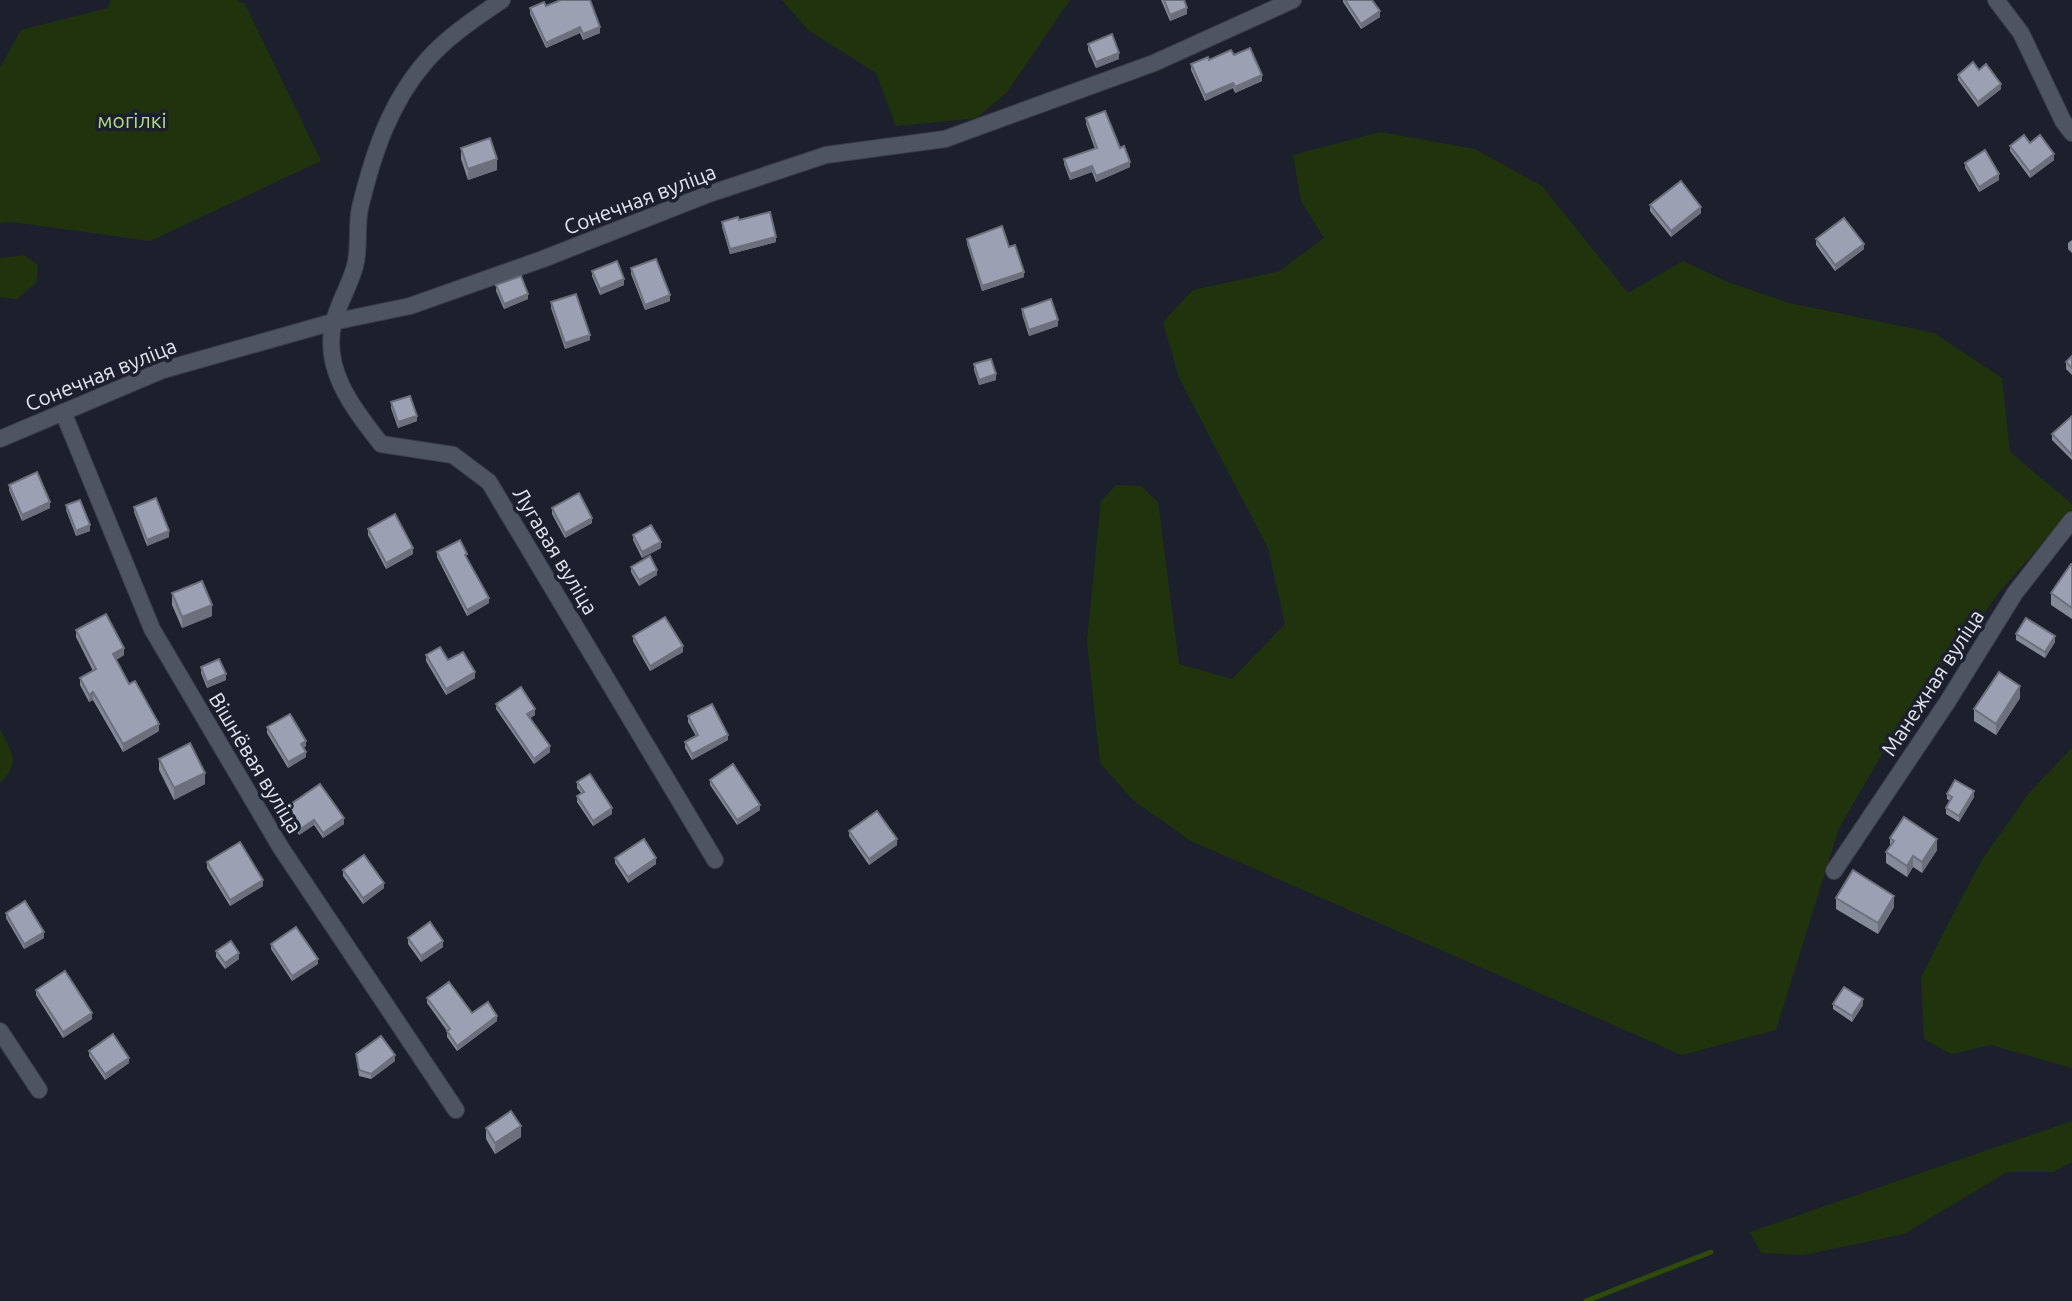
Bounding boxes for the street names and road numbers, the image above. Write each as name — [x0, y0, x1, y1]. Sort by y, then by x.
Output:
street label: Сонечная вуліца — [560, 159, 719, 239]
street label: Сонечная вуліца — [22, 333, 180, 415]
street label: Лугавая вуліца — [508, 483, 603, 618]
street label: Манежная вуліца — [1876, 605, 1988, 760]
street label: Вішнёвая вуліца — [204, 688, 307, 837]

